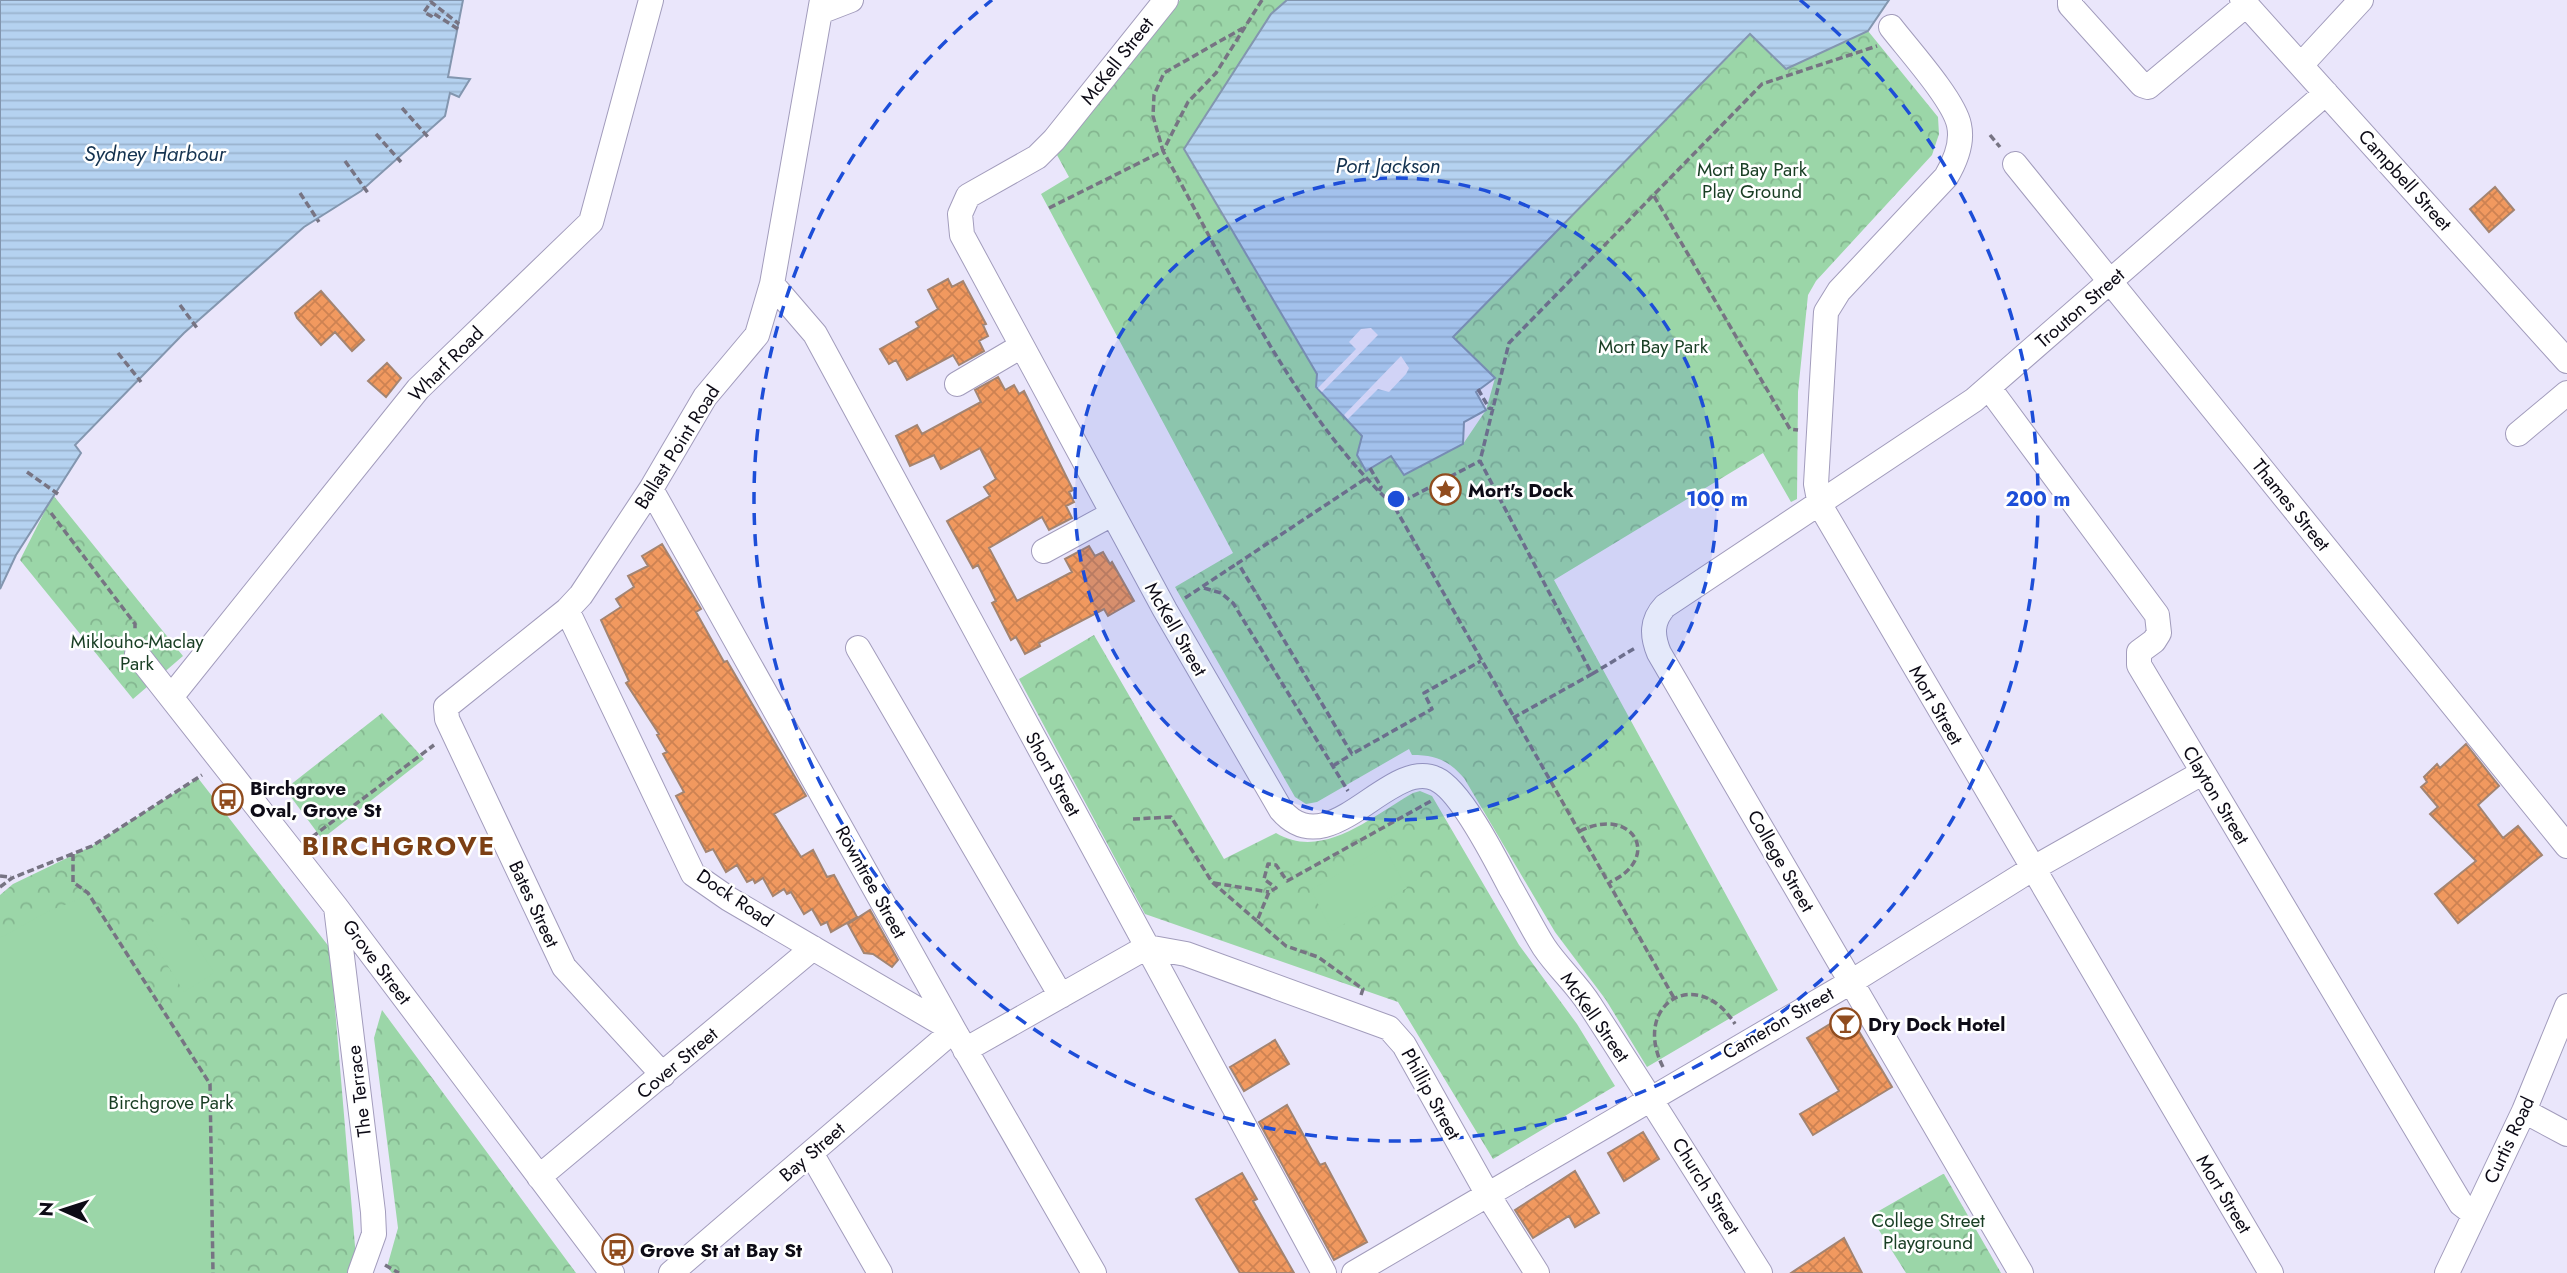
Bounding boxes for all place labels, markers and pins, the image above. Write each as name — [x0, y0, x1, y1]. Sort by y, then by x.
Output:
place icon: Mort's Dock — [1428, 473, 1462, 507]
place label: Mort's Dock — [1468, 477, 1574, 504]
centre of rings — [1384, 487, 1408, 511]
place label: Birchgrove Oval, Grove St — [250, 775, 381, 824]
bus stop icon: Birchgrove Oval, Grove St — [210, 782, 244, 816]
bar icon: Dry Dock Hotel — [1828, 1007, 1862, 1041]
place label: Dry Dock Hotel — [1868, 1011, 2005, 1038]
bus stop icon: Grove St at Bay St — [600, 1233, 634, 1267]
place label: Grove St at Bay St — [640, 1237, 802, 1264]

